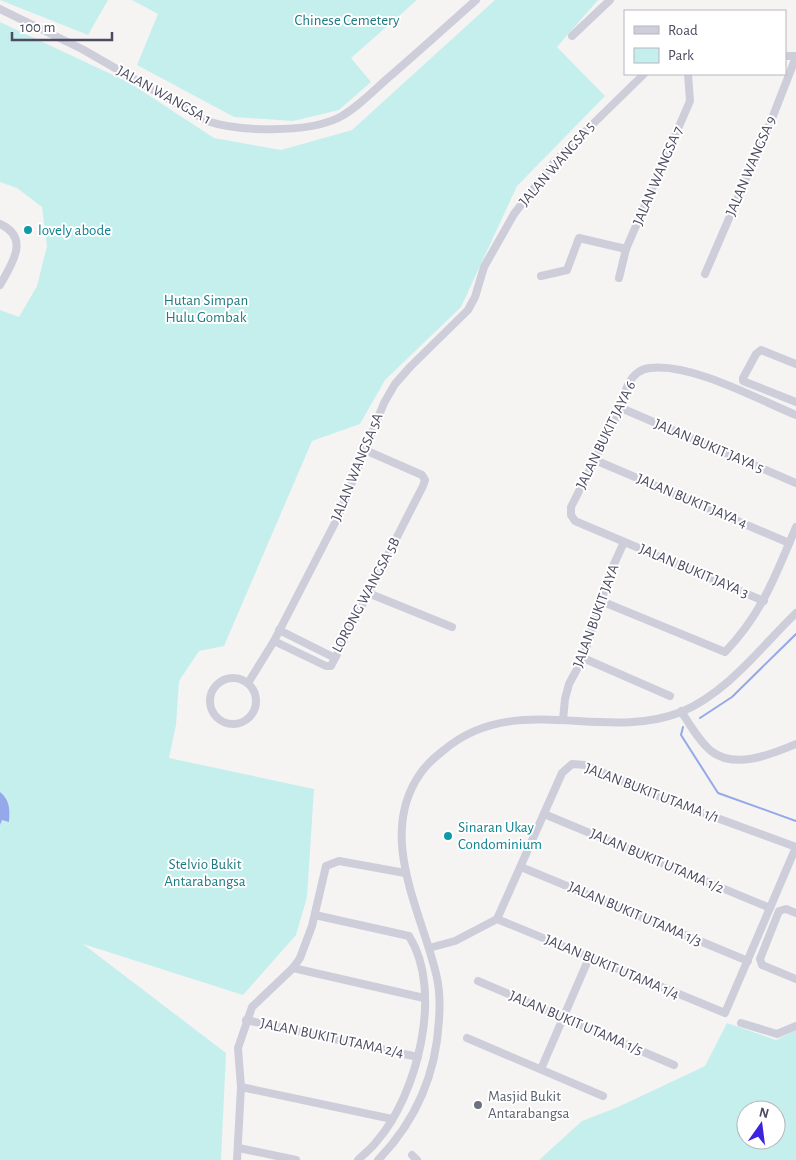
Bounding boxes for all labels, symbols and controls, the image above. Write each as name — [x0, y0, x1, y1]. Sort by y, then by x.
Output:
scale bar — [12, 10, 112, 42]
legend — [624, 10, 786, 75]
park label: Chinese Cemetery — [294, 13, 400, 28]
text: 100 m — [20, 20, 55, 35]
text: Road — [668, 23, 698, 38]
text: Park — [668, 48, 694, 63]
street label: JALAN WANGSA 1 — [114, 63, 214, 127]
street label: JALAN WANGSA 9 — [723, 114, 779, 218]
street label: JALAN WANGSA 5 — [517, 119, 597, 209]
street label: JALAN WANGSA 7 — [630, 124, 686, 228]
place label: lovely abode — [38, 223, 111, 238]
marker: lovely abode — [22, 224, 34, 236]
park label: Hutan Simpan Hulu Gombak — [164, 293, 248, 325]
street label: JALAN BUKIT JAYA 6 — [573, 379, 639, 491]
street label: JALAN WANGSA 5A — [329, 411, 386, 523]
street label: JALAN BUKIT JAYA 5 — [652, 416, 766, 476]
street label: JALAN BUKIT JAYA 4 — [635, 471, 749, 531]
street label: LORONG WANGSA 5B — [329, 535, 403, 655]
street label: JALAN BUKIT JAYA 3 — [637, 541, 751, 601]
street label: JALAN BUKIT JAYA — [570, 562, 622, 670]
street label: JALAN BUKIT UTAMA 1/1 — [583, 760, 721, 826]
place label: Sinaran Ukay Condominium — [458, 820, 542, 852]
street label: JALAN BUKIT UTAMA 1/2 — [588, 826, 726, 896]
marker: Sinaran Ukay Condominium — [442, 830, 454, 842]
park label: Stelvio Bukit Antarabangsa — [164, 857, 246, 889]
street label: JALAN BUKIT UTAMA 1/3 — [566, 879, 704, 949]
street label: JALAN BUKIT UTAMA 1/4 — [543, 932, 681, 1002]
street label: JALAN BUKIT UTAMA 1/5 — [507, 988, 645, 1058]
street label: JALAN BUKIT UTAMA 2/4 — [259, 1015, 405, 1061]
place label: Masjid Bukit Antarabangsa — [488, 1089, 570, 1121]
marker: Masjid Bukit Antarabangsa — [472, 1099, 484, 1111]
north arrow — [736, 1100, 786, 1150]
text: N — [757, 1105, 770, 1121]

